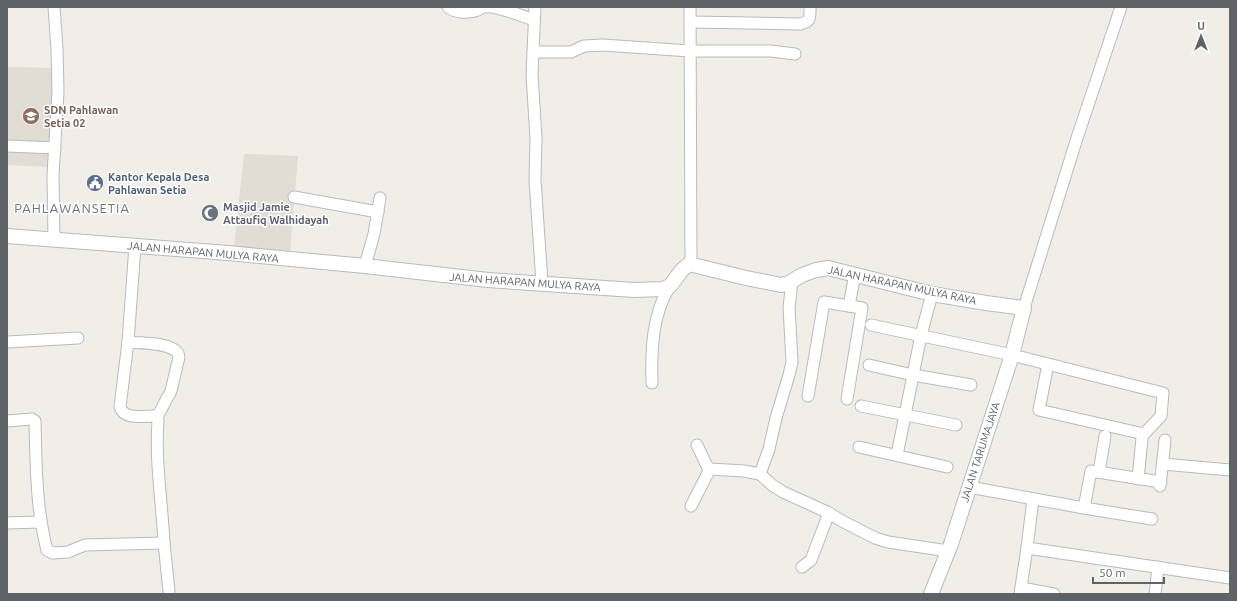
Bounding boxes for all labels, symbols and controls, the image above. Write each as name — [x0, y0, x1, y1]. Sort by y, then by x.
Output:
north arrow — [1181, 16, 1221, 56]
text: U — [1197, 20, 1205, 32]
place label: SDN Pahlawan Setia 02 — [44, 104, 119, 129]
school or university icon: SDN Pahlawan Setia 02 — [21, 106, 41, 126]
place label: Kantor Kepala Desa Pahlawan Setia — [108, 171, 209, 196]
public building icon: Kantor Kepala Desa Pahlawan Setia — [85, 173, 105, 193]
district label: PAHLAWANSETIA — [14, 201, 130, 215]
place label: Masjid Jamie Attaufiq Walhidayah — [223, 201, 329, 226]
mosque icon: Masjid Jamie Attaufiq Walhidayah — [200, 203, 220, 223]
street label: JALAN HARAPAN MULYA RAYA — [127, 239, 280, 265]
street label: JALAN HARAPAN MULYA RAYA — [826, 263, 978, 307]
street label: JALAN HARAPAN MULYA RAYA — [449, 271, 602, 293]
street label: JALAN TARUMAJAYA — [958, 400, 1002, 504]
scale bar — [1093, 559, 1164, 585]
text: 50 m — [1099, 566, 1126, 579]

